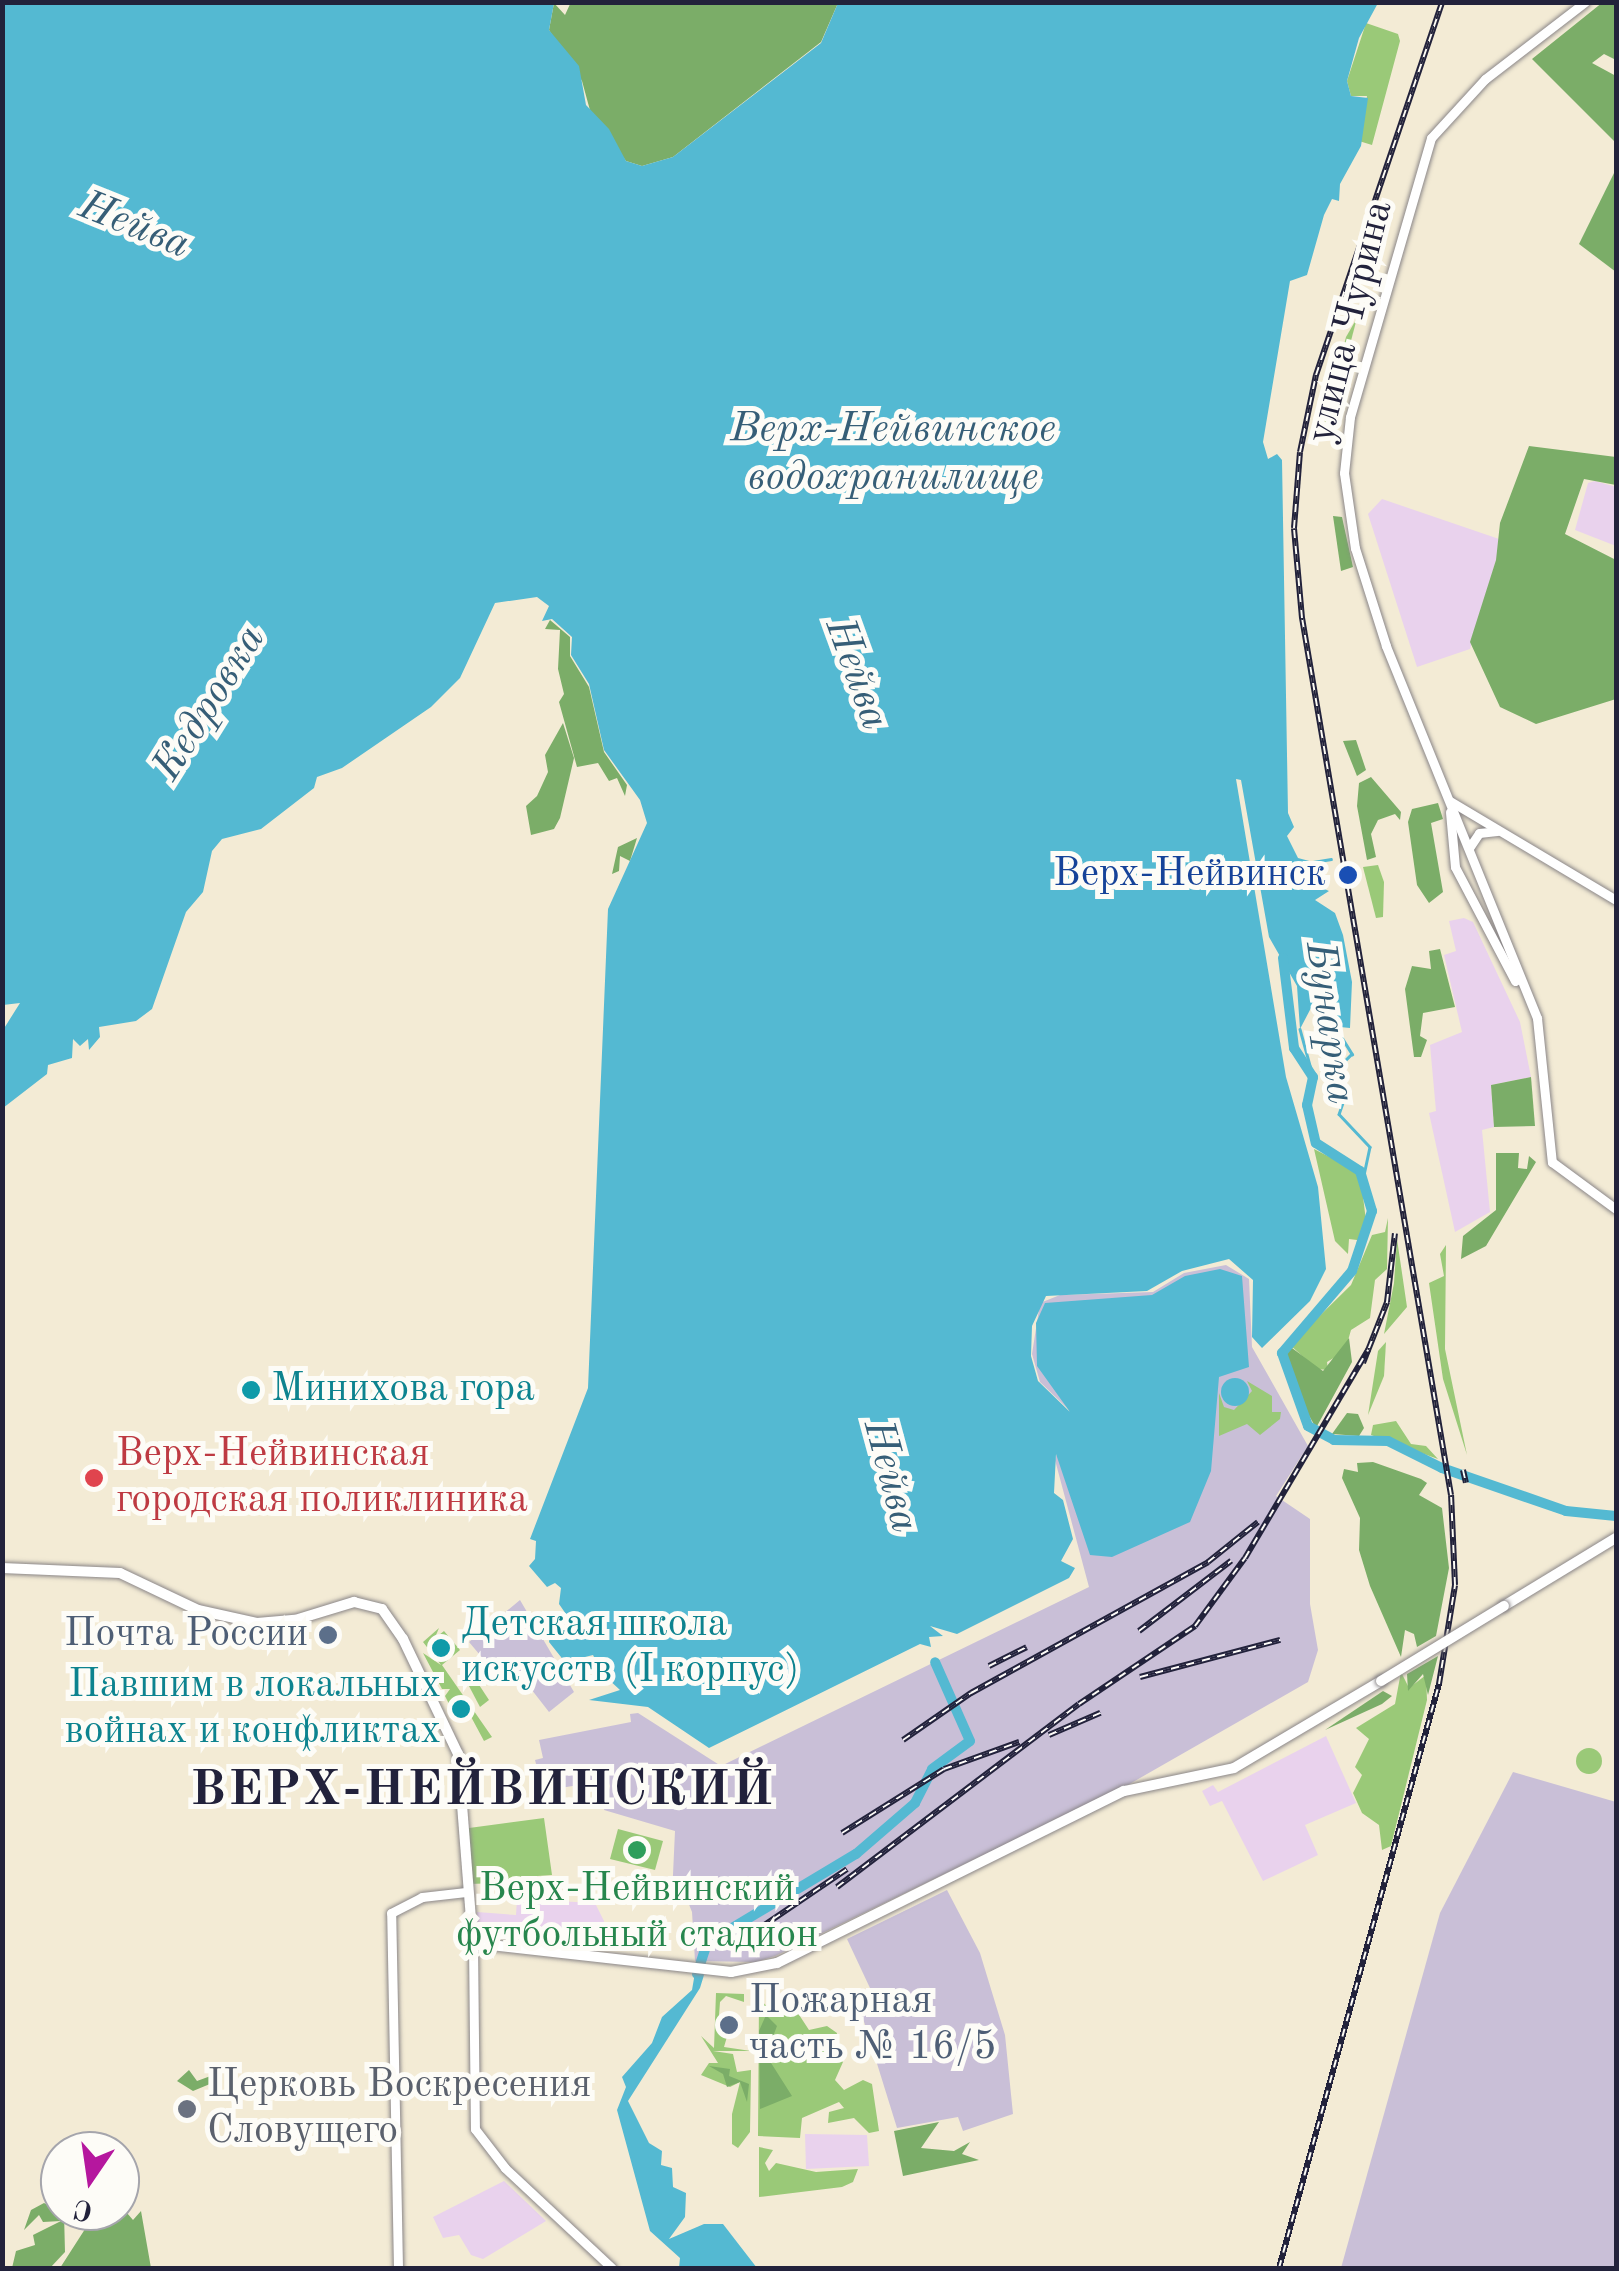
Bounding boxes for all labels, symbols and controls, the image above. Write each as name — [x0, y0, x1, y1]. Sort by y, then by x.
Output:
water label: Нейва — [71, 181, 197, 271]
street label: улица Чурина — [1298, 196, 1404, 448]
water label: Верх-Нейвинское водохранилище — [730, 405, 1056, 504]
water label: Нейва — [813, 611, 899, 737]
water label: Кедровка — [143, 616, 277, 790]
place label: Верх-Нейвинск — [1053, 851, 1326, 899]
marker: Верх-Нейвинск — [1335, 862, 1361, 888]
water label: Бунарка — [1293, 939, 1365, 1107]
place label: Минихова гора — [271, 1366, 535, 1414]
marker: Минихова гора — [240, 1379, 262, 1401]
water label: Нейва — [851, 1414, 929, 1538]
place label: Верх-Нейвинская городская поликлиника — [116, 1431, 528, 1525]
marker: Верх-Нейвинская городская поликлиника — [81, 1465, 107, 1491]
place label: Детская школа искусств (I корпус) — [461, 1601, 799, 1695]
place label: Почта России — [64, 1611, 308, 1659]
marker: Почта России — [317, 1624, 339, 1646]
marker: Детская школа искусств (I корпус) — [430, 1637, 452, 1659]
place label: Павшим в локальных войнах и конфликтах — [64, 1662, 441, 1756]
marker: Павшим в локальных войнах и конфликтах — [450, 1698, 472, 1720]
district label: ВЕРХ-НЕЙВИНСКИЙ — [190, 1762, 776, 1822]
marker: Верх-Нейвинский футбольный стадион — [626, 1839, 648, 1861]
place label: Верх-Нейвинский футбольный стадион — [456, 1866, 818, 1960]
place label: Пожарная часть № 16/5 — [749, 1978, 996, 2072]
marker: Пожарная часть № 16/5 — [718, 2014, 740, 2036]
place label: Церковь Воскресения Словущего — [207, 2062, 591, 2156]
marker: Церковь Воскресения Словущего — [176, 2098, 198, 2120]
north arrow — [40, 2131, 140, 2231]
text: С — [72, 2193, 96, 2224]

